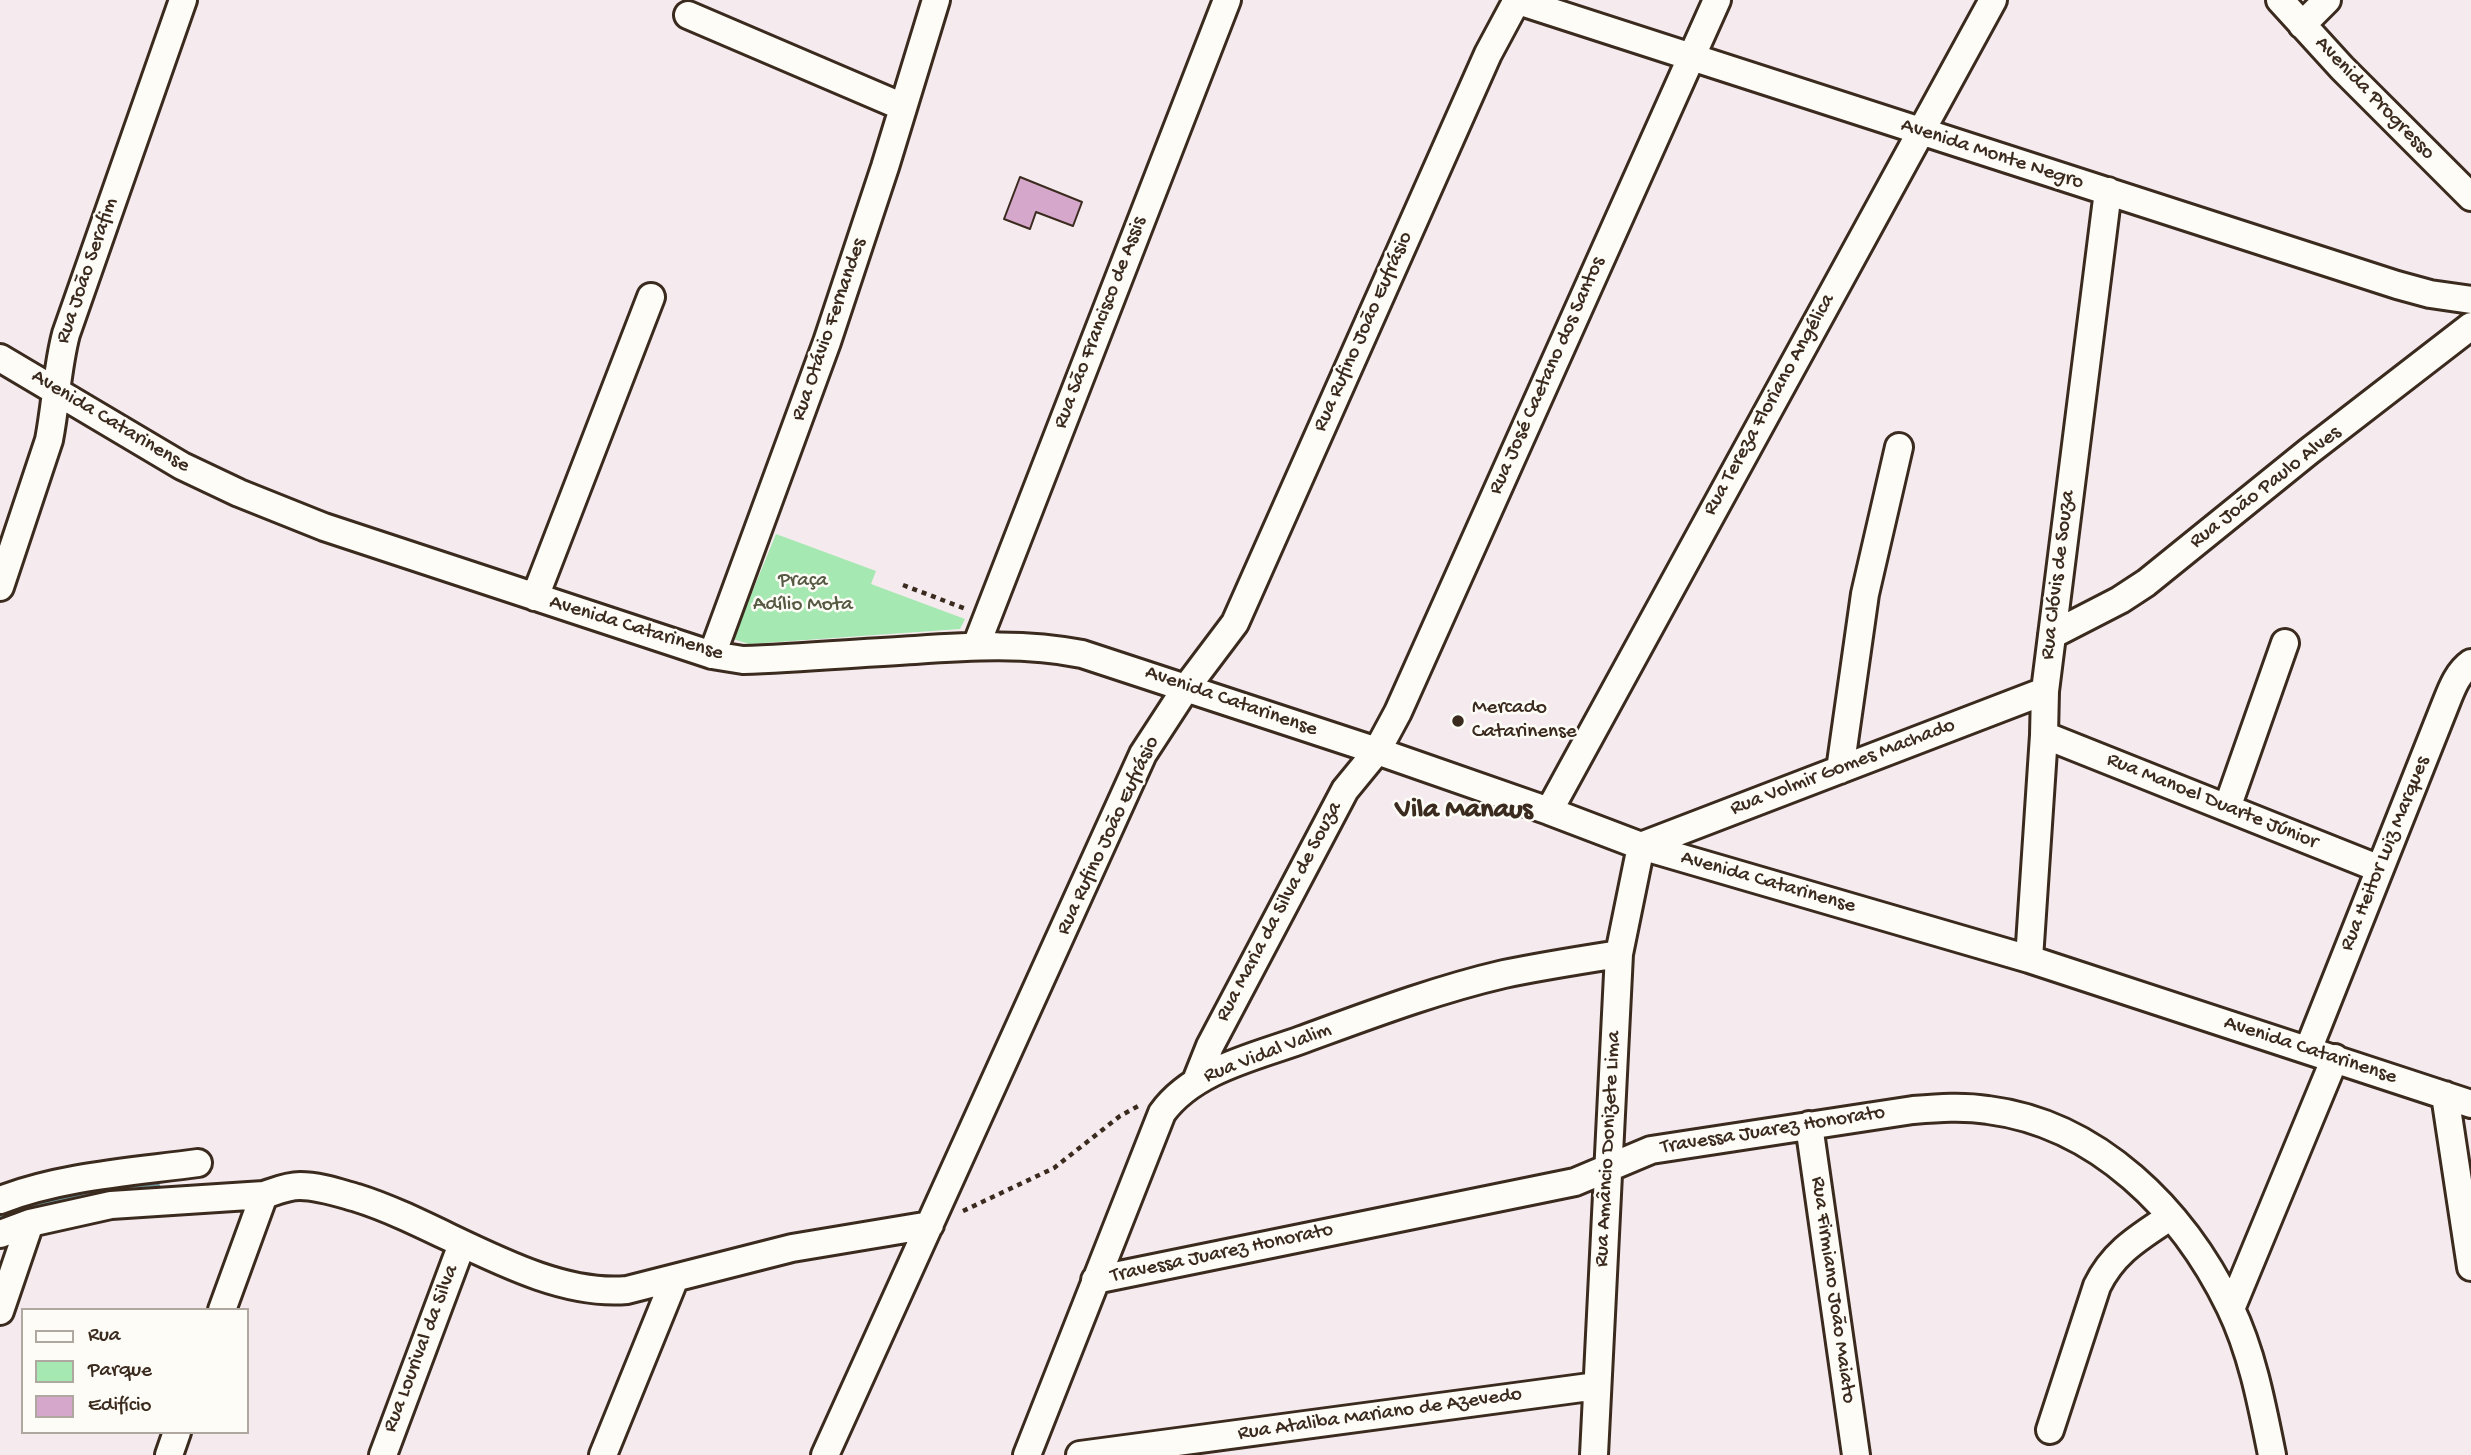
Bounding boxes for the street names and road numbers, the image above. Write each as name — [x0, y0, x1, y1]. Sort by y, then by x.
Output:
street label: Avenida Progresso — [2309, 32, 2439, 166]
street label: Avenida Monte Negro — [1897, 114, 2087, 196]
street label: Rua João Serafim — [51, 195, 125, 347]
street label: Rua São Francisco de Assis — [1049, 213, 1153, 433]
street label: Rua Rufino João Eufrásio — [1308, 228, 1420, 436]
street label: Rua Otávio Fernandes — [787, 235, 873, 425]
street label: Rua José Caetano dos Santos — [1484, 253, 1612, 499]
street label: Rua Tereza Floriano Angélica — [1699, 290, 1841, 520]
street label: Avenida Catarinense — [26, 365, 194, 479]
street label: Rua João Paulo Alves — [2185, 421, 2347, 555]
street label: Rua Clóvis de Souza — [2036, 489, 2082, 661]
street label: Avenida Catarinense — [546, 591, 726, 667]
street label: Avenida Catarinense — [1142, 661, 1320, 743]
street label: Rua Volmir Gomes Machado — [1727, 713, 1959, 823]
street label: Rua Rufino João Eufrásio — [1052, 733, 1166, 939]
street label: Rua Manoel Duarte Júnior — [2103, 748, 2321, 856]
street label: Rua Heitor Luiz Marques — [2335, 753, 2437, 955]
street label: Rua Maria da Silva de Souza — [1211, 798, 1349, 1026]
street label: Avenida Catarinense — [1678, 846, 1858, 920]
street label: Avenida Catarinense — [2220, 1011, 2400, 1091]
street label: Rua Vidal Valim — [1201, 1018, 1335, 1090]
street label: Rua Amâncio Donizete Lima — [1590, 1030, 1628, 1268]
street label: Travessa Juarez Honorato — [1659, 1101, 1887, 1161]
street label: Rua Firmiano João Maiato — [1804, 1175, 1860, 1405]
street label: Travessa Juarez Honorato — [1108, 1218, 1336, 1290]
street label: Rua Lourival da Silva — [378, 1262, 466, 1436]
street label: Rua Ataliba Mariano de Azevedo — [1236, 1383, 1524, 1447]

